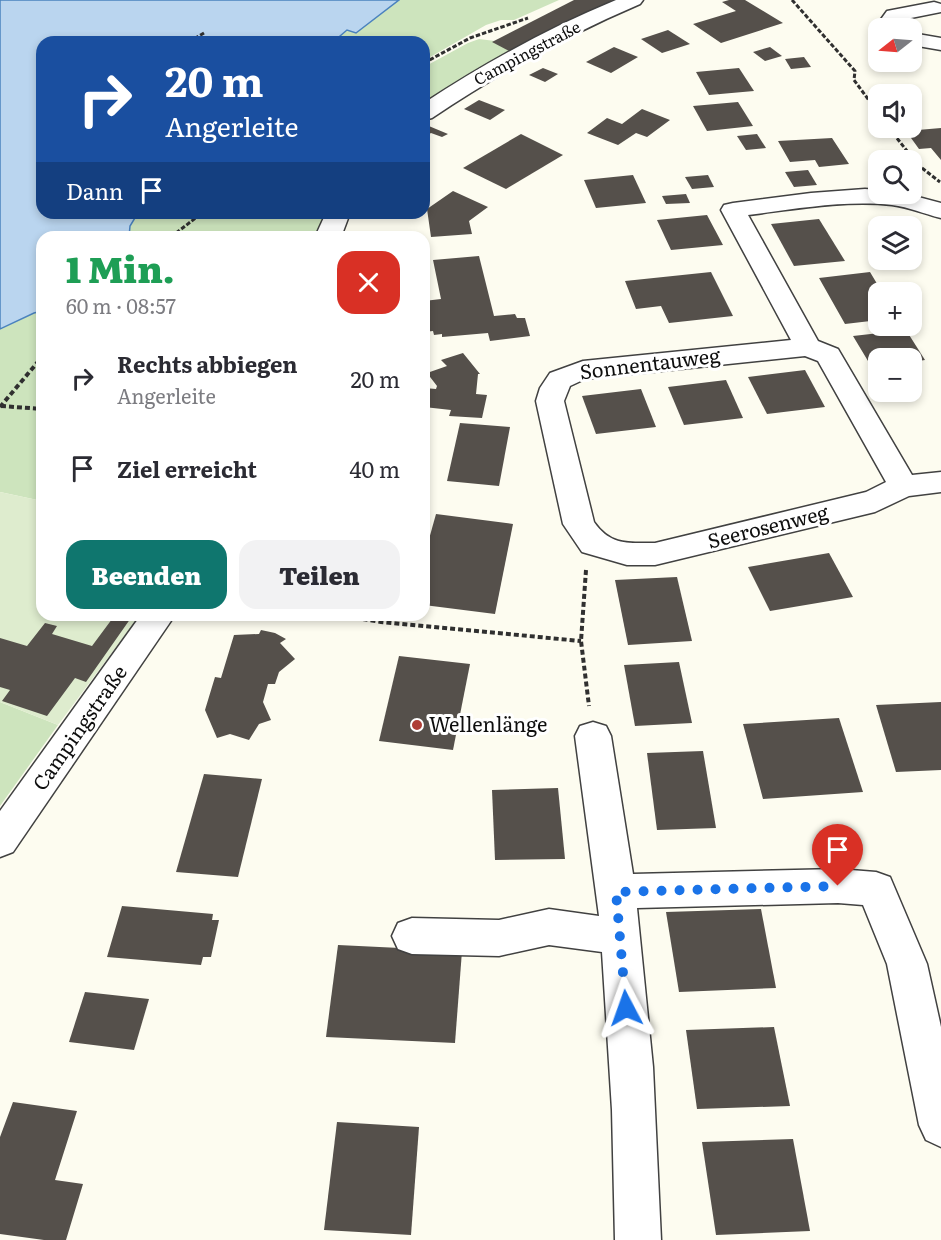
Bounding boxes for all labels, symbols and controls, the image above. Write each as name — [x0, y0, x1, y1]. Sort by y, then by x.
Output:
street label: Campingstraße — [469, 14, 584, 90]
north arrow — [868, 18, 922, 72]
map controls — [868, 18, 922, 402]
text: 20 m — [165, 48, 264, 110]
icon: right — [66, 60, 144, 138]
button: sound — [868, 84, 922, 138]
text: Angerleite — [165, 105, 298, 145]
button: search — [868, 150, 922, 204]
text: Dann — [66, 174, 123, 207]
icon: arrive — [135, 174, 168, 207]
button: layers — [868, 216, 922, 270]
text: 1 Min. — [66, 241, 175, 294]
button: close — [337, 251, 400, 314]
button: + — [868, 282, 922, 336]
text: 60 m · 08:57 — [66, 290, 176, 320]
street label: Sonnentauweg — [578, 338, 723, 386]
text: Rechts abbiegen — [117, 347, 297, 380]
button: − — [868, 348, 922, 402]
icon: right — [66, 362, 99, 395]
text: 20 m — [350, 362, 400, 395]
text: Angerleite — [117, 380, 216, 410]
icon: arrive — [66, 452, 99, 485]
text: Ziel erreicht — [117, 452, 257, 485]
text: 40 m — [349, 452, 400, 485]
street label: Seerosenweg — [704, 495, 832, 555]
button: Beenden — [66, 540, 227, 609]
button: Teilen — [239, 540, 400, 609]
street label: Campingstraße — [24, 658, 133, 796]
place label: Wellenlänge — [429, 708, 547, 738]
marker: Wellenlänge — [410, 718, 424, 732]
pin — [812, 824, 863, 886]
icon: arrive — [821, 833, 854, 866]
position arrow — [594, 976, 658, 1040]

